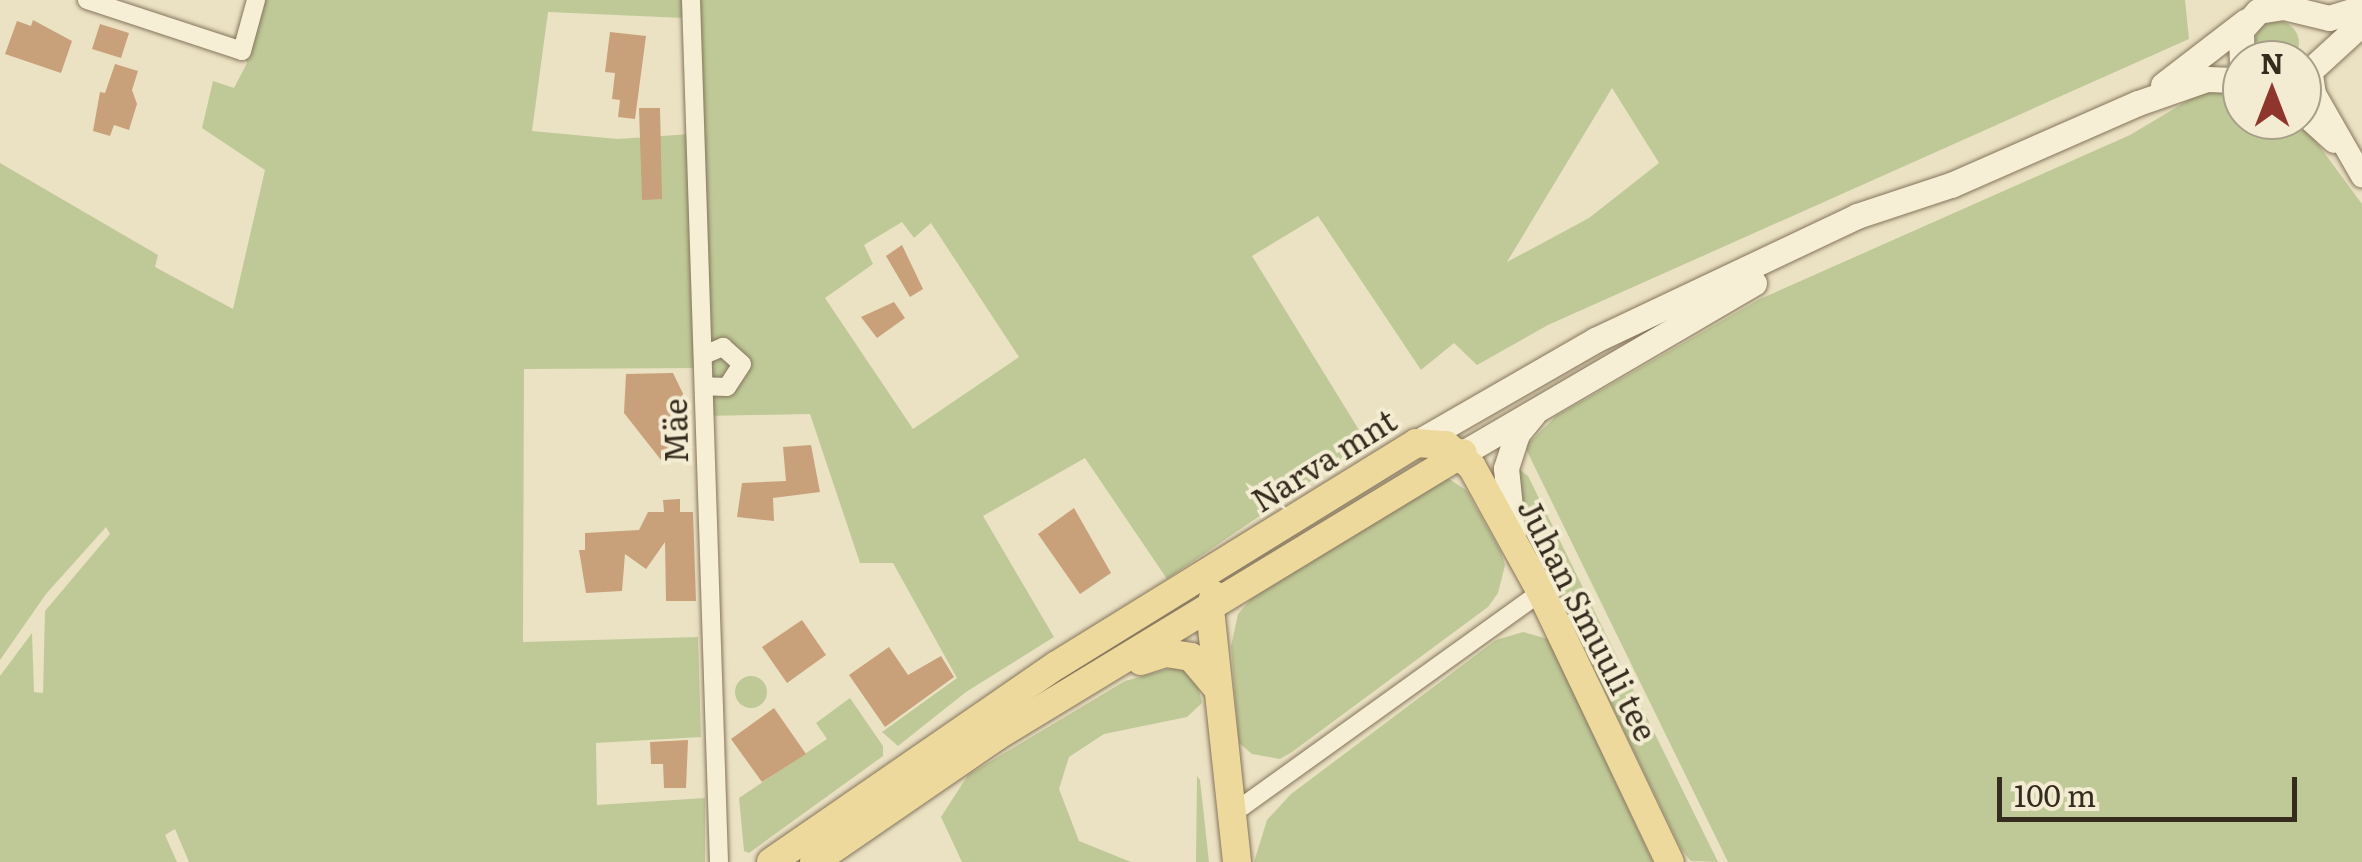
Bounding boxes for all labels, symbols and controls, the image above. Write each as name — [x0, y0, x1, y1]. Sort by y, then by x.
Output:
north arrow — [2222, 40, 2322, 140]
text: N — [2260, 41, 2284, 83]
street label: Mäe — [654, 398, 694, 464]
street label: Narva mnt — [1244, 399, 1402, 519]
street label: Juhan Smuuli tee — [1511, 492, 1667, 746]
scale bar — [2002, 757, 2302, 819]
text: 100 m — [2014, 772, 2096, 816]

